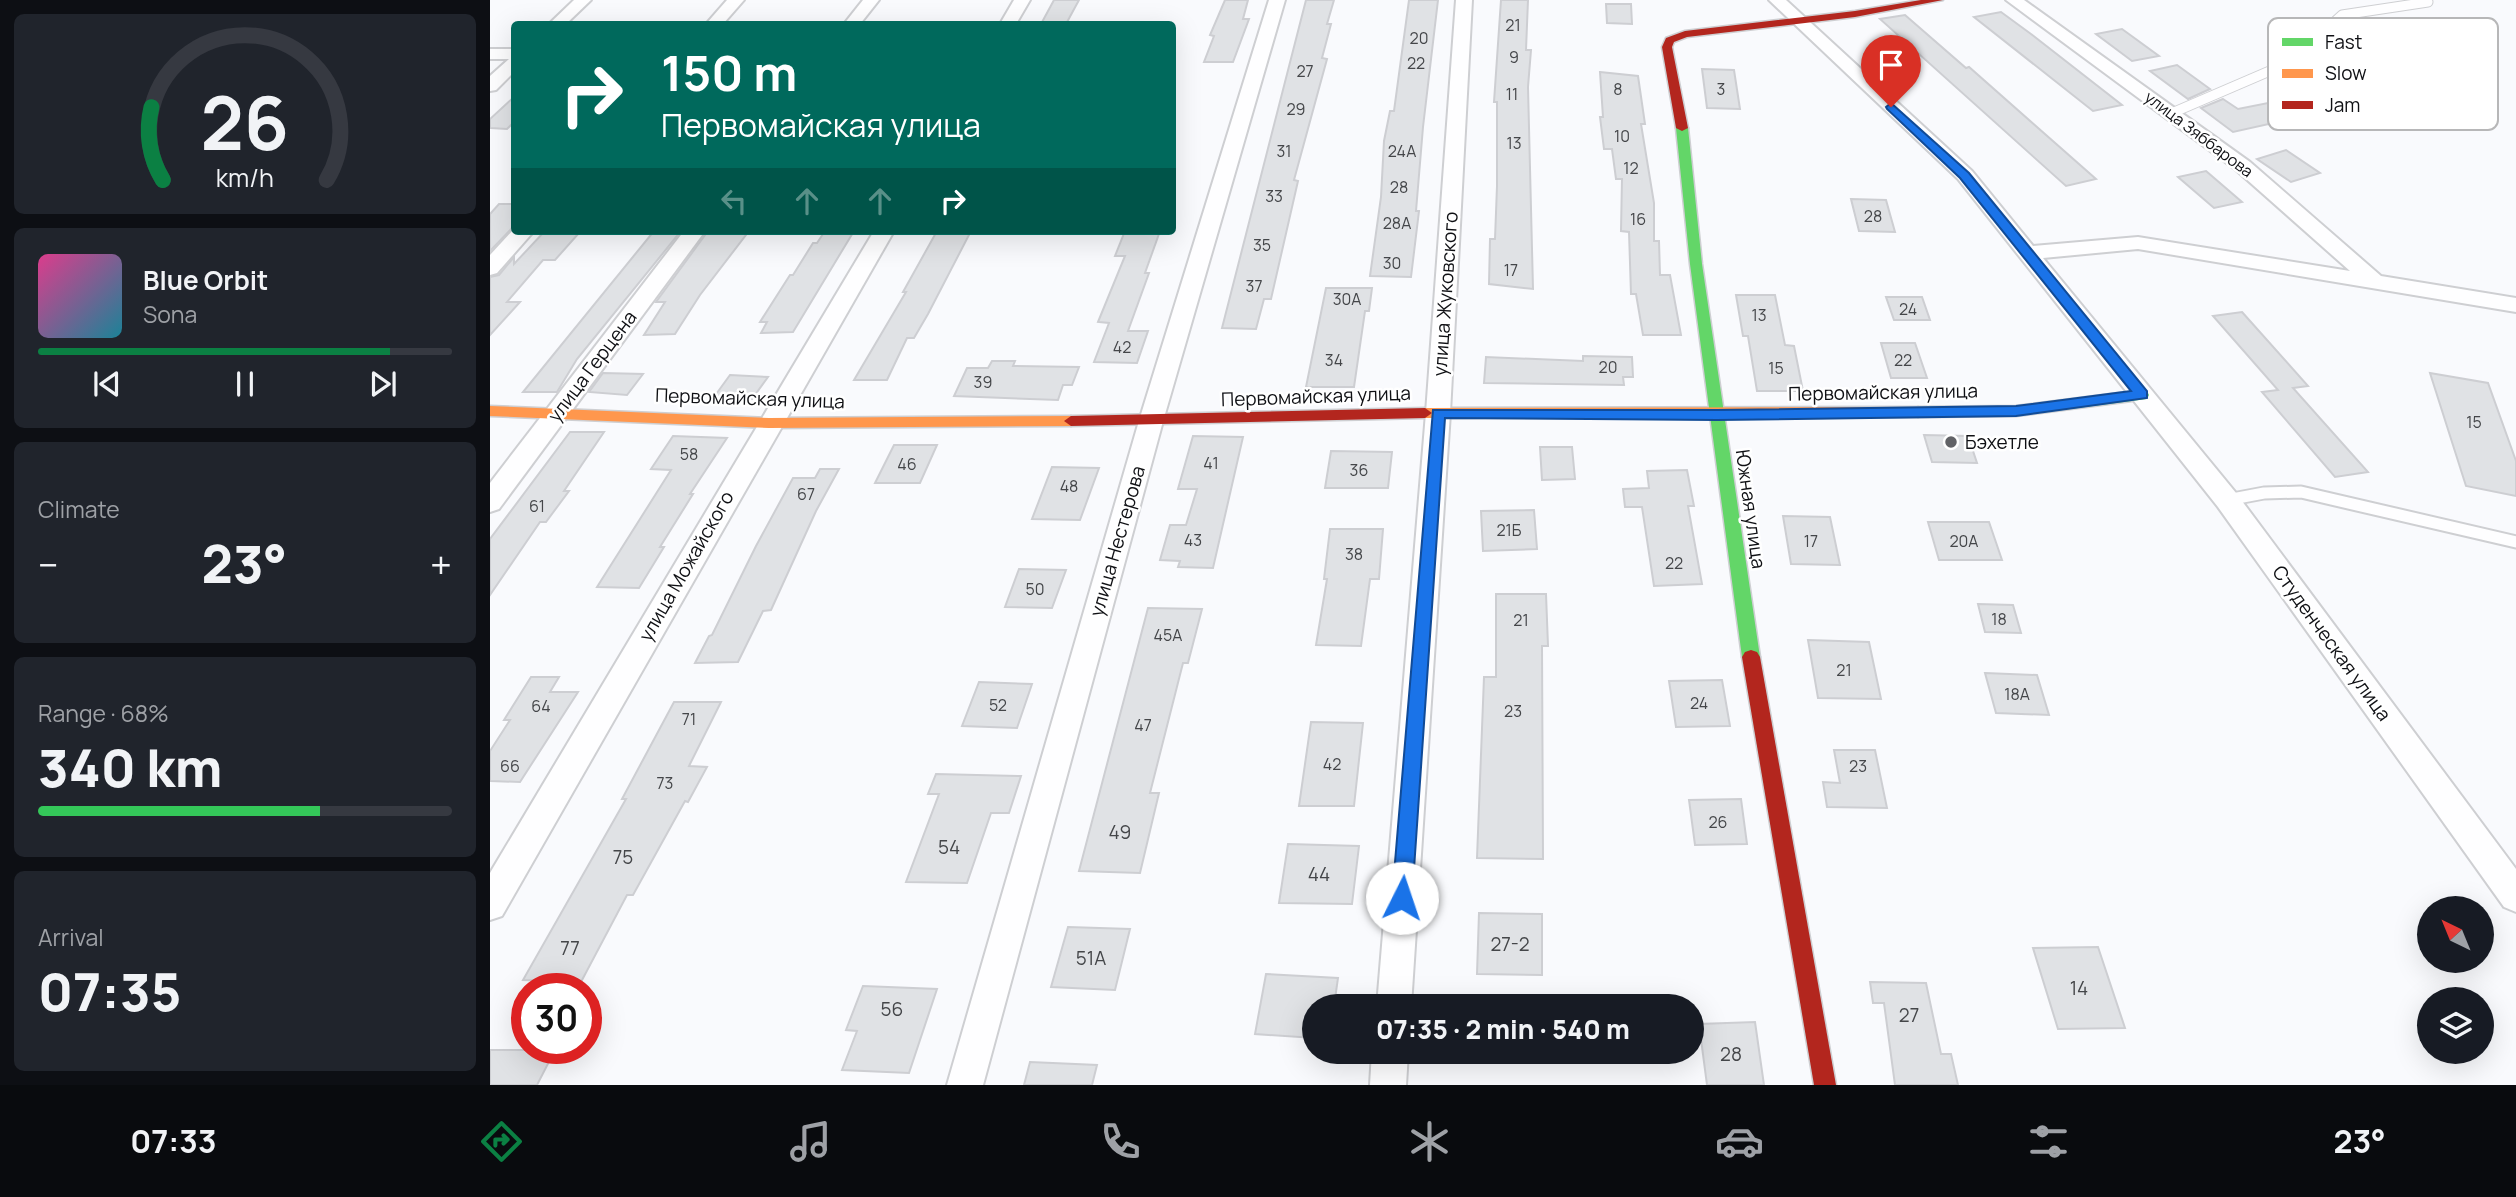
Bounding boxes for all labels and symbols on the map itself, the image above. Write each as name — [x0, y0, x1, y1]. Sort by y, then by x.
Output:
house number: 21 — [1505, 14, 1521, 36]
legend — [2268, 18, 2498, 130]
house number: 20 — [1410, 27, 1428, 49]
text: Fast — [2325, 29, 2362, 55]
pin — [1861, 35, 1921, 107]
house number: 9 — [1509, 46, 1519, 68]
house number: 22 — [1407, 52, 1425, 74]
house number: 27 — [1296, 60, 1314, 82]
text: Slow — [2325, 60, 2367, 86]
house number: 8 — [1613, 78, 1623, 100]
house number: 3 — [1717, 78, 1725, 100]
house number: 11 — [1506, 83, 1518, 105]
street label: улица Зяббарова — [2140, 86, 2258, 182]
text: Jam — [2325, 92, 2360, 118]
house number: 29 — [1286, 98, 1306, 120]
house number: 10 — [1614, 125, 1630, 147]
house number: 13 — [1506, 132, 1522, 154]
house number: 31 — [1276, 140, 1292, 162]
house number: 24А — [1388, 140, 1416, 162]
house number: 12 — [1623, 157, 1639, 179]
house number: 28 — [1390, 176, 1408, 198]
house number: 33 — [1265, 185, 1283, 207]
house number: 28 — [1864, 205, 1882, 227]
house number: 16 — [1630, 208, 1646, 230]
street label: улица Жуковского — [1426, 211, 1464, 377]
house number: 28А — [1383, 212, 1411, 234]
house number: 35 — [1253, 234, 1271, 256]
house number: 30 — [1383, 252, 1401, 274]
house number: 17 — [1504, 259, 1518, 281]
house number: 37 — [1246, 275, 1262, 297]
house number: 30А — [1333, 288, 1361, 310]
house number: 24 — [1899, 298, 1917, 320]
house number: 13 — [1751, 304, 1767, 326]
street label: улица Герцена — [542, 305, 642, 427]
house number: 42 — [1113, 336, 1131, 358]
house number: 34 — [1325, 349, 1343, 371]
house number: 22 — [1894, 349, 1912, 371]
house number: 20 — [1599, 356, 1617, 378]
house number: 15 — [1768, 357, 1784, 379]
house number: 39 — [974, 371, 992, 393]
street label: Первомайская улица — [1788, 377, 1978, 407]
street label: Первомайская улица — [1221, 380, 1411, 412]
street label: Первомайская улица — [655, 382, 845, 414]
house number: 15 — [2466, 411, 2482, 433]
place label: Бэхетле — [1965, 429, 2039, 455]
marker: Бэхетле — [1943, 434, 1959, 450]
house number: 58 — [680, 443, 698, 465]
street label: Южная улица — [1730, 448, 1772, 570]
house number: 41 — [1203, 452, 1219, 474]
house number: 46 — [897, 453, 917, 475]
house number: 36 — [1350, 459, 1368, 481]
street label: улица Нестерова — [1083, 463, 1151, 619]
house number: 48 — [1060, 475, 1078, 497]
house number: 67 — [797, 483, 815, 505]
street label: улица Можайского — [632, 486, 740, 646]
house number: 61 — [529, 495, 545, 517]
house number: 21Б — [1496, 519, 1522, 541]
house number: 43 — [1184, 529, 1202, 551]
house number: 17 — [1804, 530, 1818, 552]
house number: 20А — [1949, 530, 1979, 552]
house number: 38 — [1345, 543, 1363, 565]
house number: 22 — [1665, 552, 1683, 574]
street label: Студенческая улица — [2267, 560, 2397, 726]
house number: 50 — [1026, 578, 1045, 600]
house number: 18 — [1991, 608, 2007, 630]
house number: 21 — [1513, 609, 1529, 631]
house number: 45А — [1154, 624, 1182, 646]
house number: 21 — [1836, 659, 1852, 681]
house number: 18А — [2004, 683, 2030, 705]
house number: 24 — [1690, 692, 1708, 714]
house number: 52 — [989, 694, 1007, 716]
house number: 64 — [531, 695, 551, 717]
house number: 23 — [1504, 700, 1522, 722]
house number: 71 — [682, 708, 696, 730]
house number: 47 — [1134, 714, 1152, 736]
house number: 42 — [1323, 753, 1341, 775]
house number: 66 — [500, 755, 520, 777]
house number: 23 — [1849, 755, 1867, 777]
house number: 73 — [657, 772, 673, 794]
house number: 26 — [1708, 811, 1728, 833]
house number: 49 — [1109, 819, 1131, 845]
house number: 54 — [938, 834, 960, 860]
house number: 75 — [613, 844, 633, 870]
house number: 44 — [1308, 861, 1330, 887]
position arrow — [1365, 861, 1439, 935]
north arrow — [2417, 896, 2494, 973]
house number: 27-2 — [1490, 931, 1530, 957]
house number: 77 — [560, 935, 580, 961]
house number: 51А — [1076, 945, 1106, 971]
speed limit sign: 30 — [511, 973, 602, 1064]
house number: 14 — [2070, 975, 2088, 1001]
house number: 56 — [881, 996, 903, 1022]
house number: 27 — [1899, 1002, 1919, 1028]
house number: 28 — [1720, 1041, 1742, 1067]

